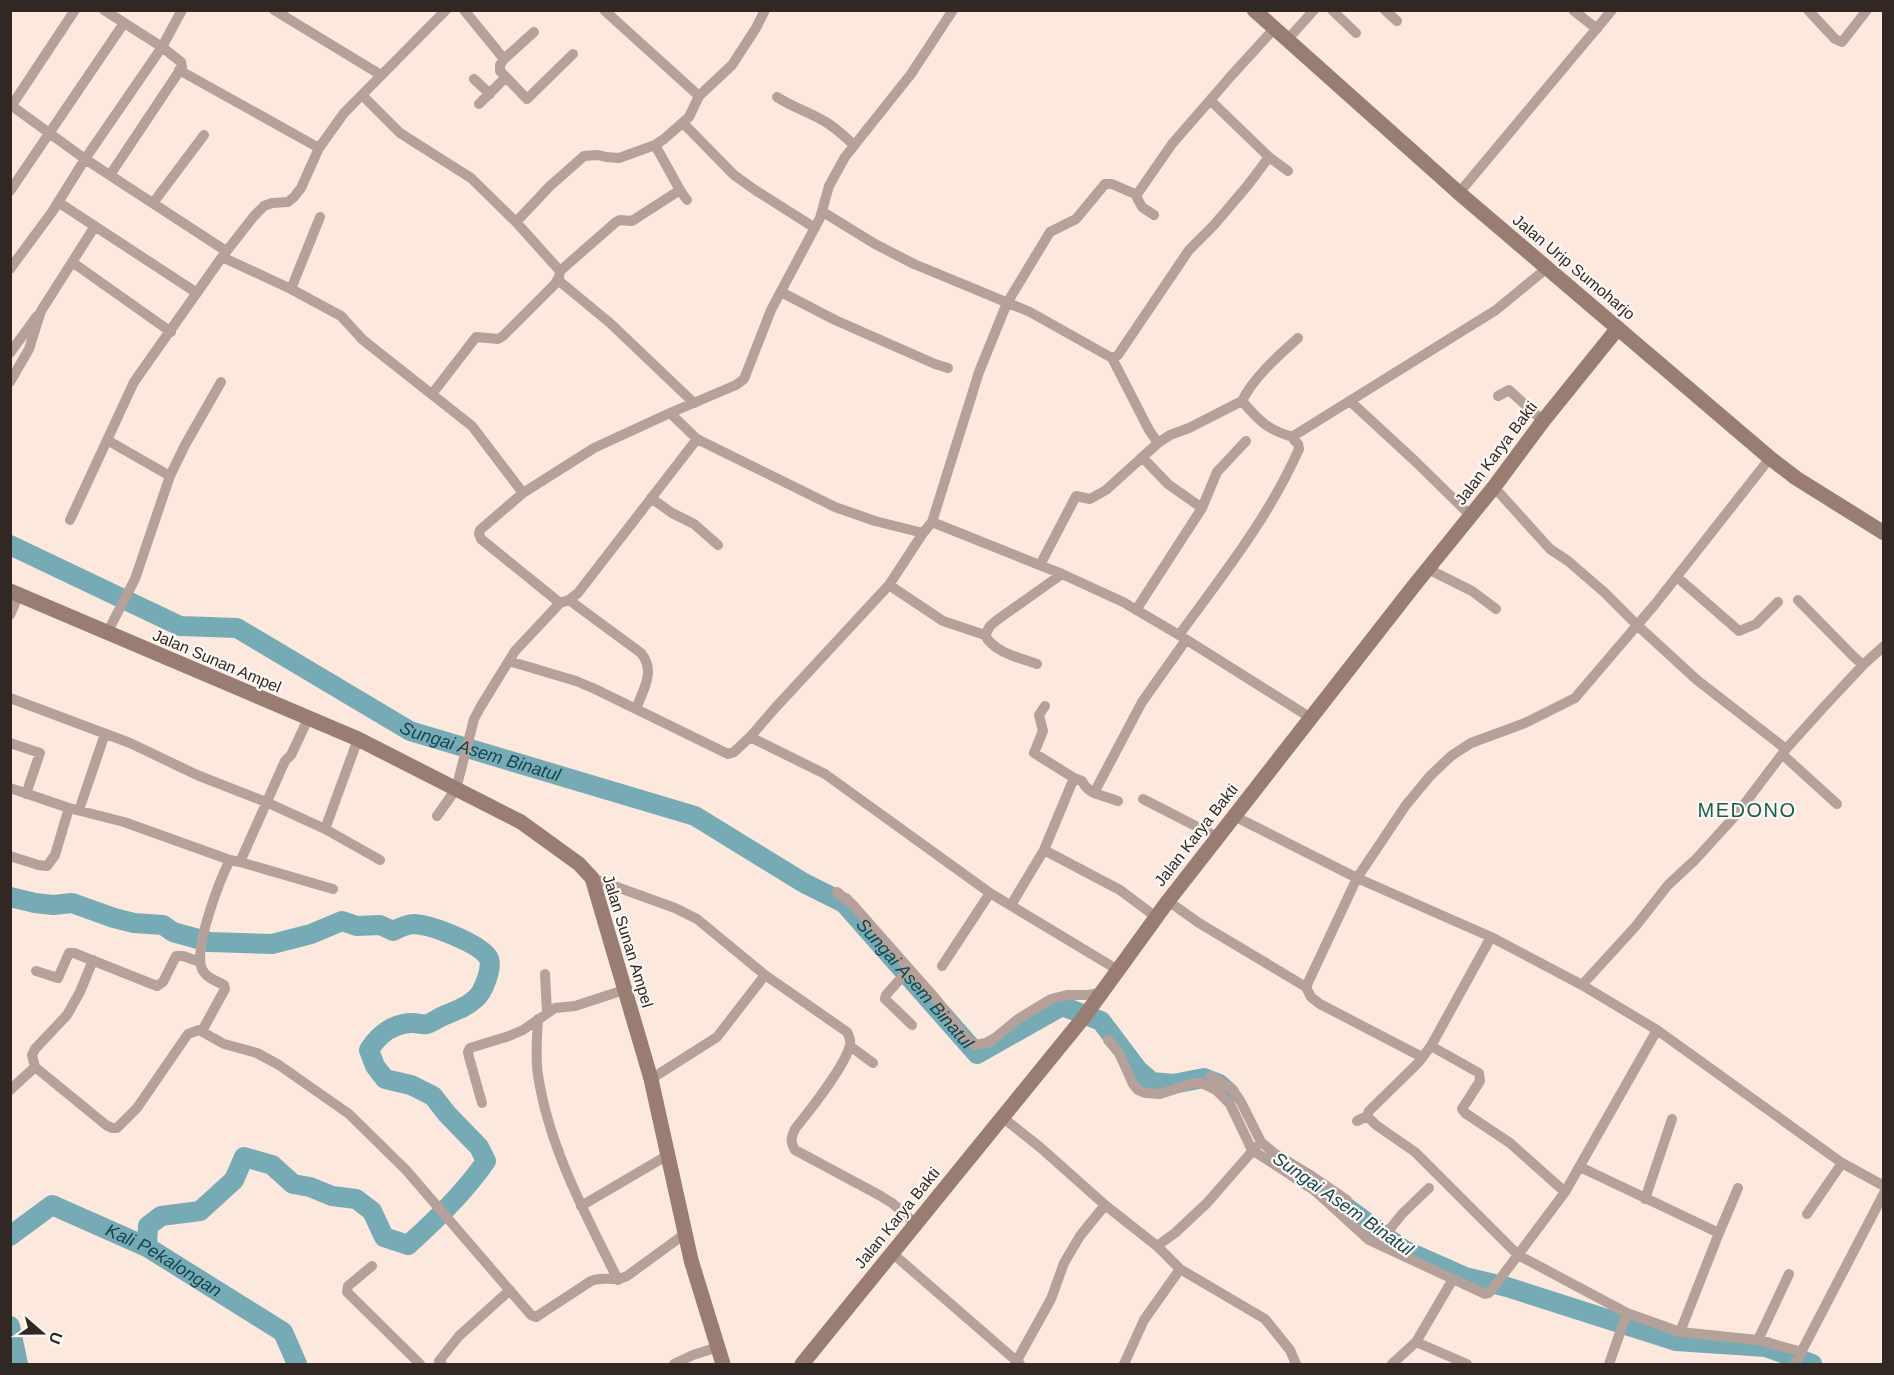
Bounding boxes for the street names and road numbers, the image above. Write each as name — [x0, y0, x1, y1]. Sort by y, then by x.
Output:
street label: Jalan Urip Sumoharjo — [1510, 211, 1638, 323]
street label: Jalan Karya Bakti — [1452, 398, 1540, 508]
street label: Jalan Sunan Ampel — [150, 626, 284, 696]
street label: Jalan Karya Bakti — [1151, 781, 1241, 889]
street label: Jalan Sunan Ampel — [600, 873, 656, 1009]
street label: Jalan Karya Bakti — [851, 1164, 943, 1272]

